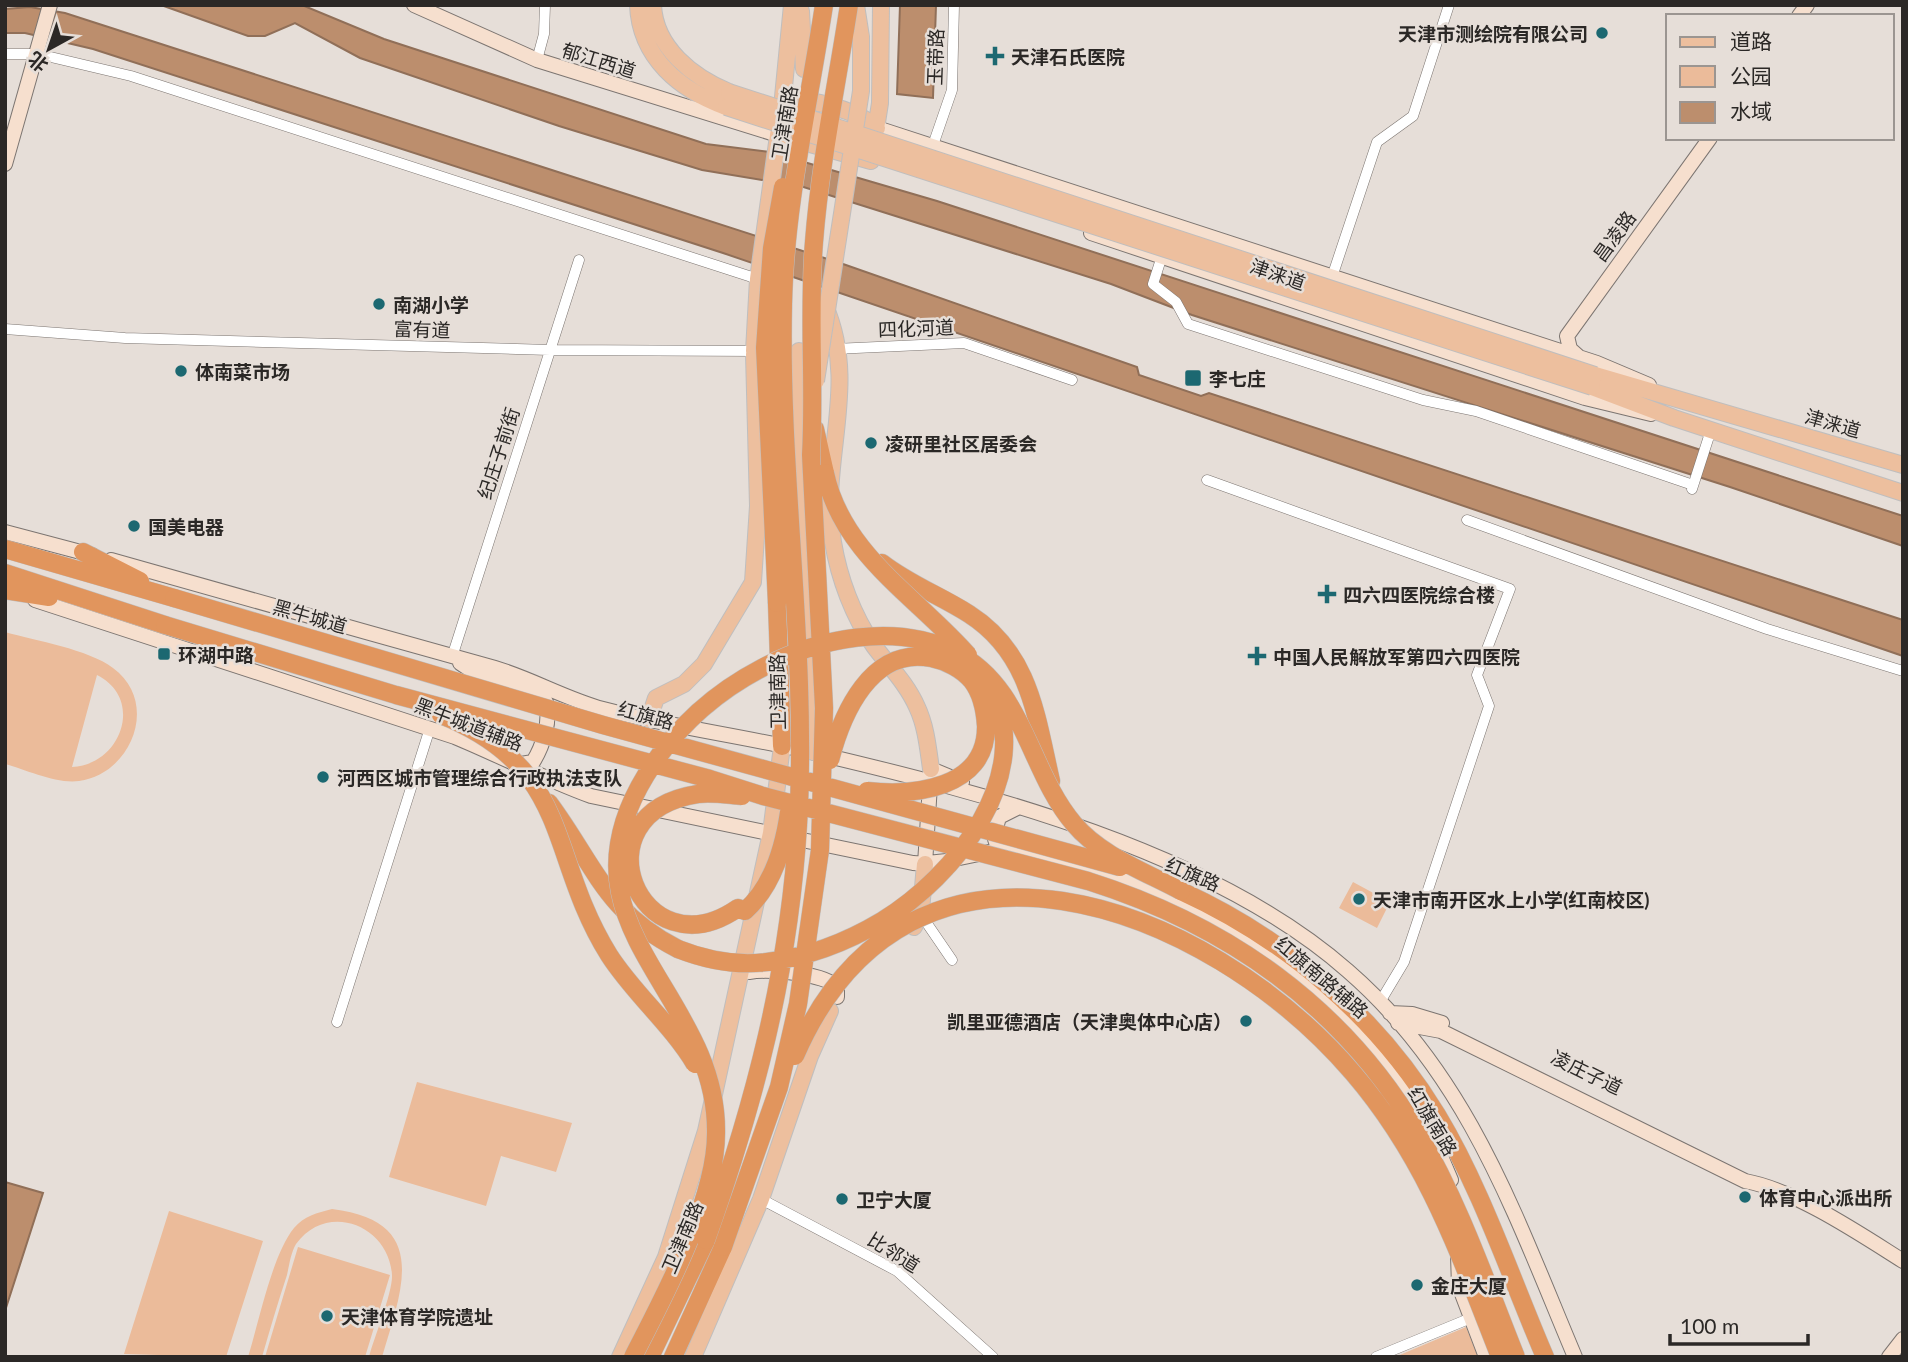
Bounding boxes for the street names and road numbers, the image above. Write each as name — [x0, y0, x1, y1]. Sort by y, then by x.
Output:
street label: 玉带路 — [923, 28, 947, 86]
street label: 郁江西道 — [559, 38, 639, 82]
street label: 卫津南路 — [767, 84, 801, 162]
street label: 昌凌路 — [1588, 206, 1640, 266]
street label: 津涞道 — [1247, 254, 1309, 294]
street label: 四化河道 — [878, 315, 954, 341]
street label: 富有道 — [393, 317, 451, 341]
street label: 纪庄子前街 — [472, 404, 524, 502]
street label: 津涞道 — [1802, 404, 1864, 442]
street label: 黑牛城道 — [270, 594, 350, 638]
street label: 卫津南路 — [765, 654, 789, 730]
street label: 黑牛城道辅路 — [412, 693, 526, 755]
street label: 红旗路 — [615, 697, 677, 733]
street label: 红旗路 — [1162, 852, 1224, 896]
street label: 红旗南路辅路 — [1271, 932, 1373, 1022]
street label: 凌庄子道 — [1548, 1045, 1626, 1099]
street label: 红旗南路 — [1404, 1082, 1462, 1160]
street label: 卫津南路 — [657, 1198, 707, 1276]
street label: 比邻道 — [864, 1227, 924, 1277]

